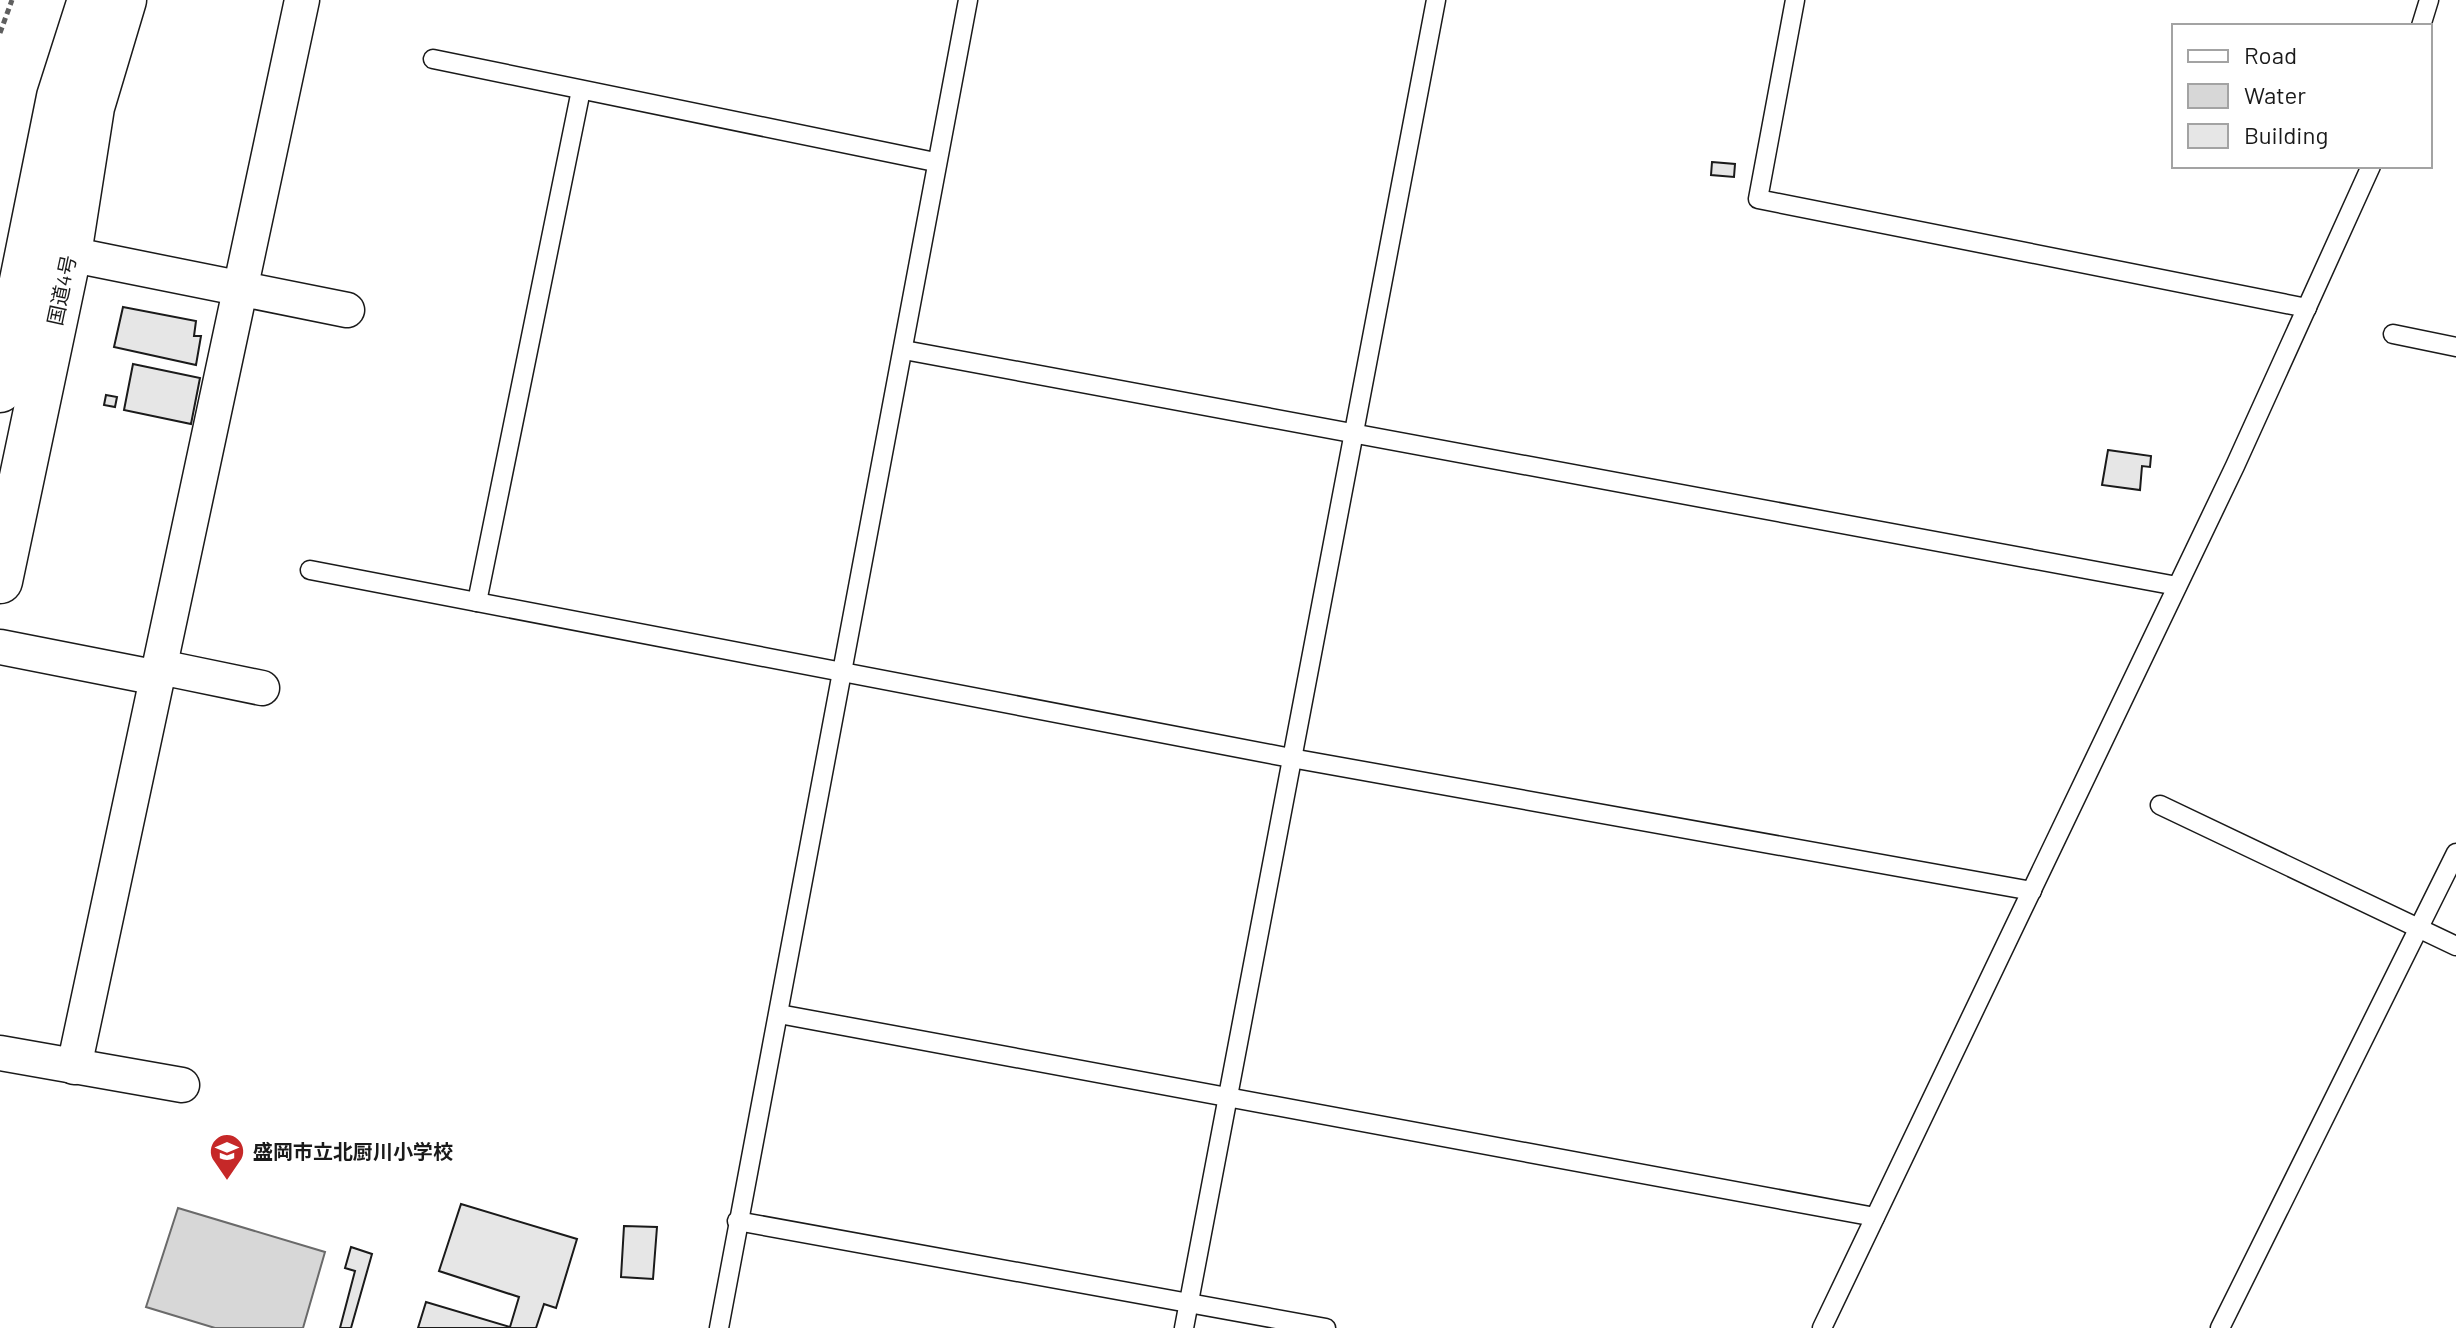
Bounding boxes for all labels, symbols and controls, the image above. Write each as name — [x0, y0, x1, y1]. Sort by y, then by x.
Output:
legend — [2172, 24, 2432, 168]
text: Road — [2244, 40, 2297, 69]
text: Water — [2244, 80, 2306, 109]
text: Building — [2244, 120, 2328, 149]
street label: 国道4号 — [42, 253, 80, 327]
school or university icon: 盛岡市立北厨川小学校 — [208, 1132, 246, 1182]
place label: 盛岡市立北厨川小学校 — [253, 1139, 453, 1163]

